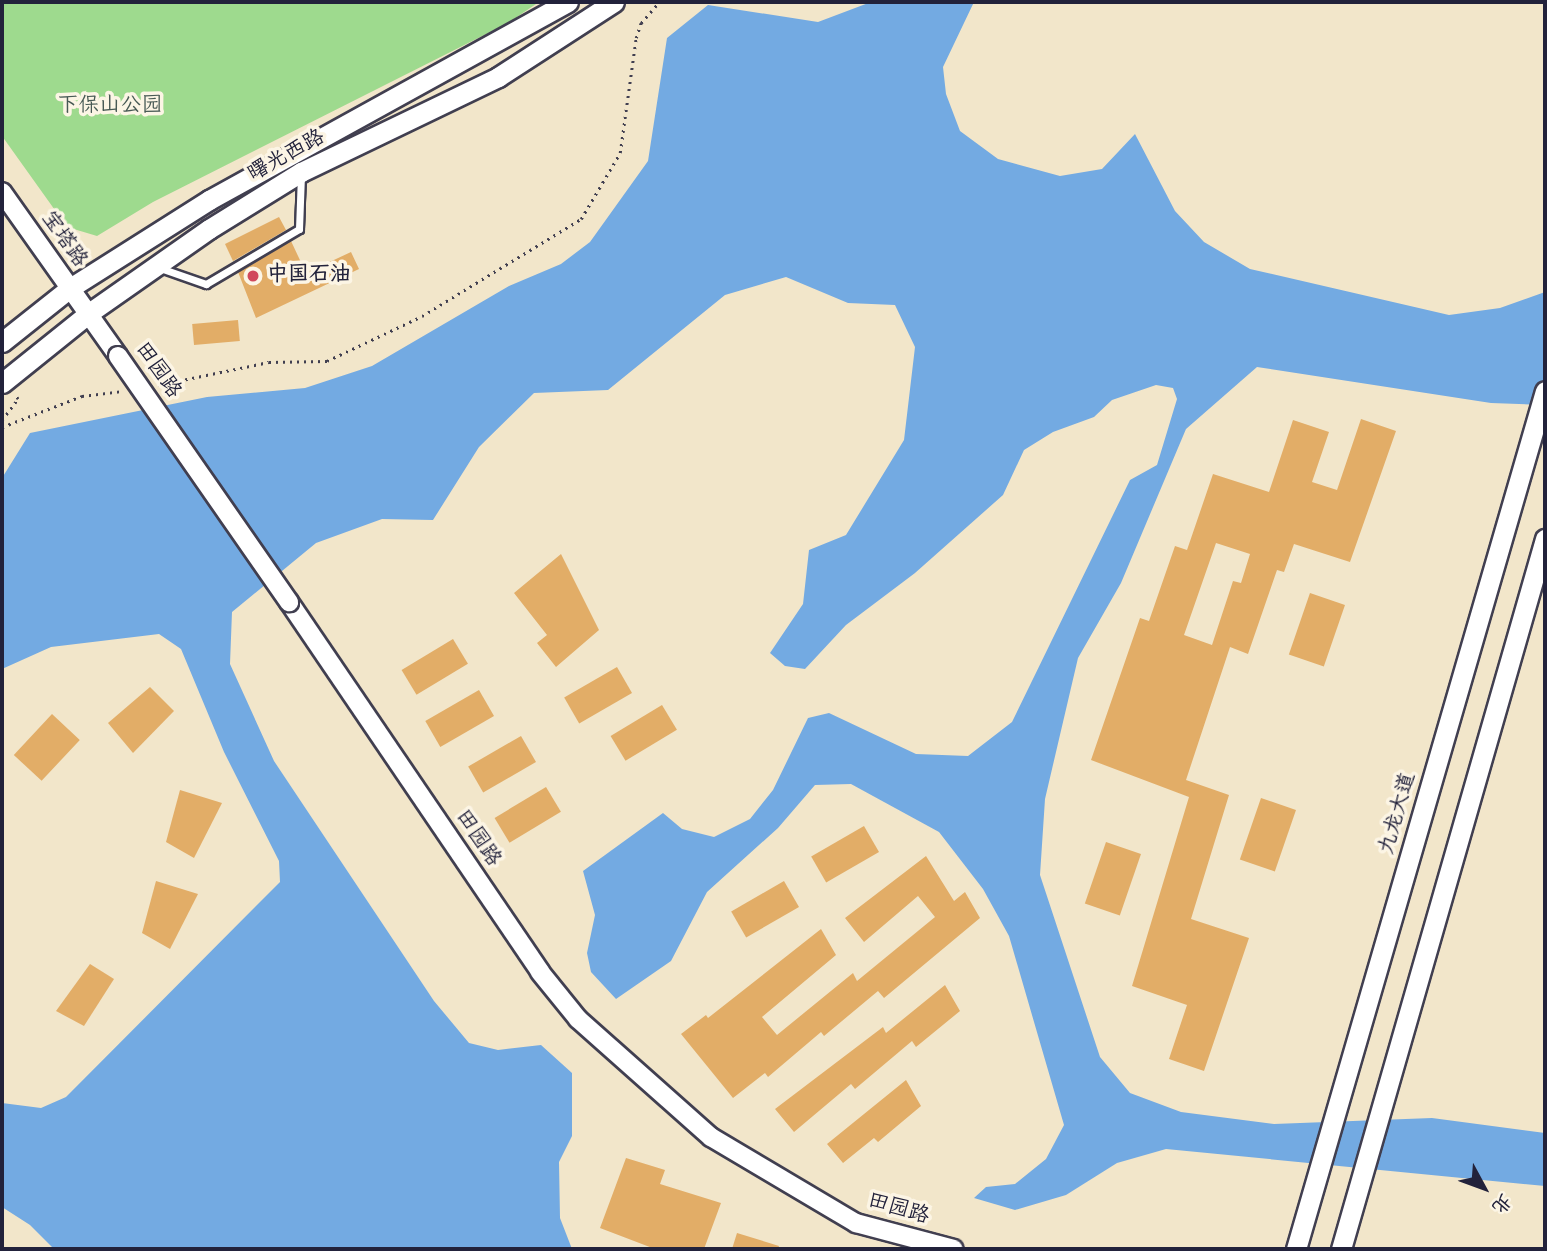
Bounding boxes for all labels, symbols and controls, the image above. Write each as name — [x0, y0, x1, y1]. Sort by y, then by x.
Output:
park label: 下保山公园 — [58, 94, 162, 120]
street label: 曙光西路 — [244, 126, 330, 188]
street label: 宝塔路 — [35, 207, 91, 273]
place label: 中国石油 — [267, 263, 351, 289]
marker: 中国石油 — [245, 268, 261, 284]
street label: 田园路 — [129, 338, 185, 404]
street label: 九龙大道 — [1375, 770, 1423, 858]
street label: 田园路 — [449, 806, 505, 872]
north arrow — [1449, 1153, 1519, 1223]
text: 北 — [1484, 1186, 1517, 1218]
street label: 田园路 — [864, 1189, 932, 1231]

